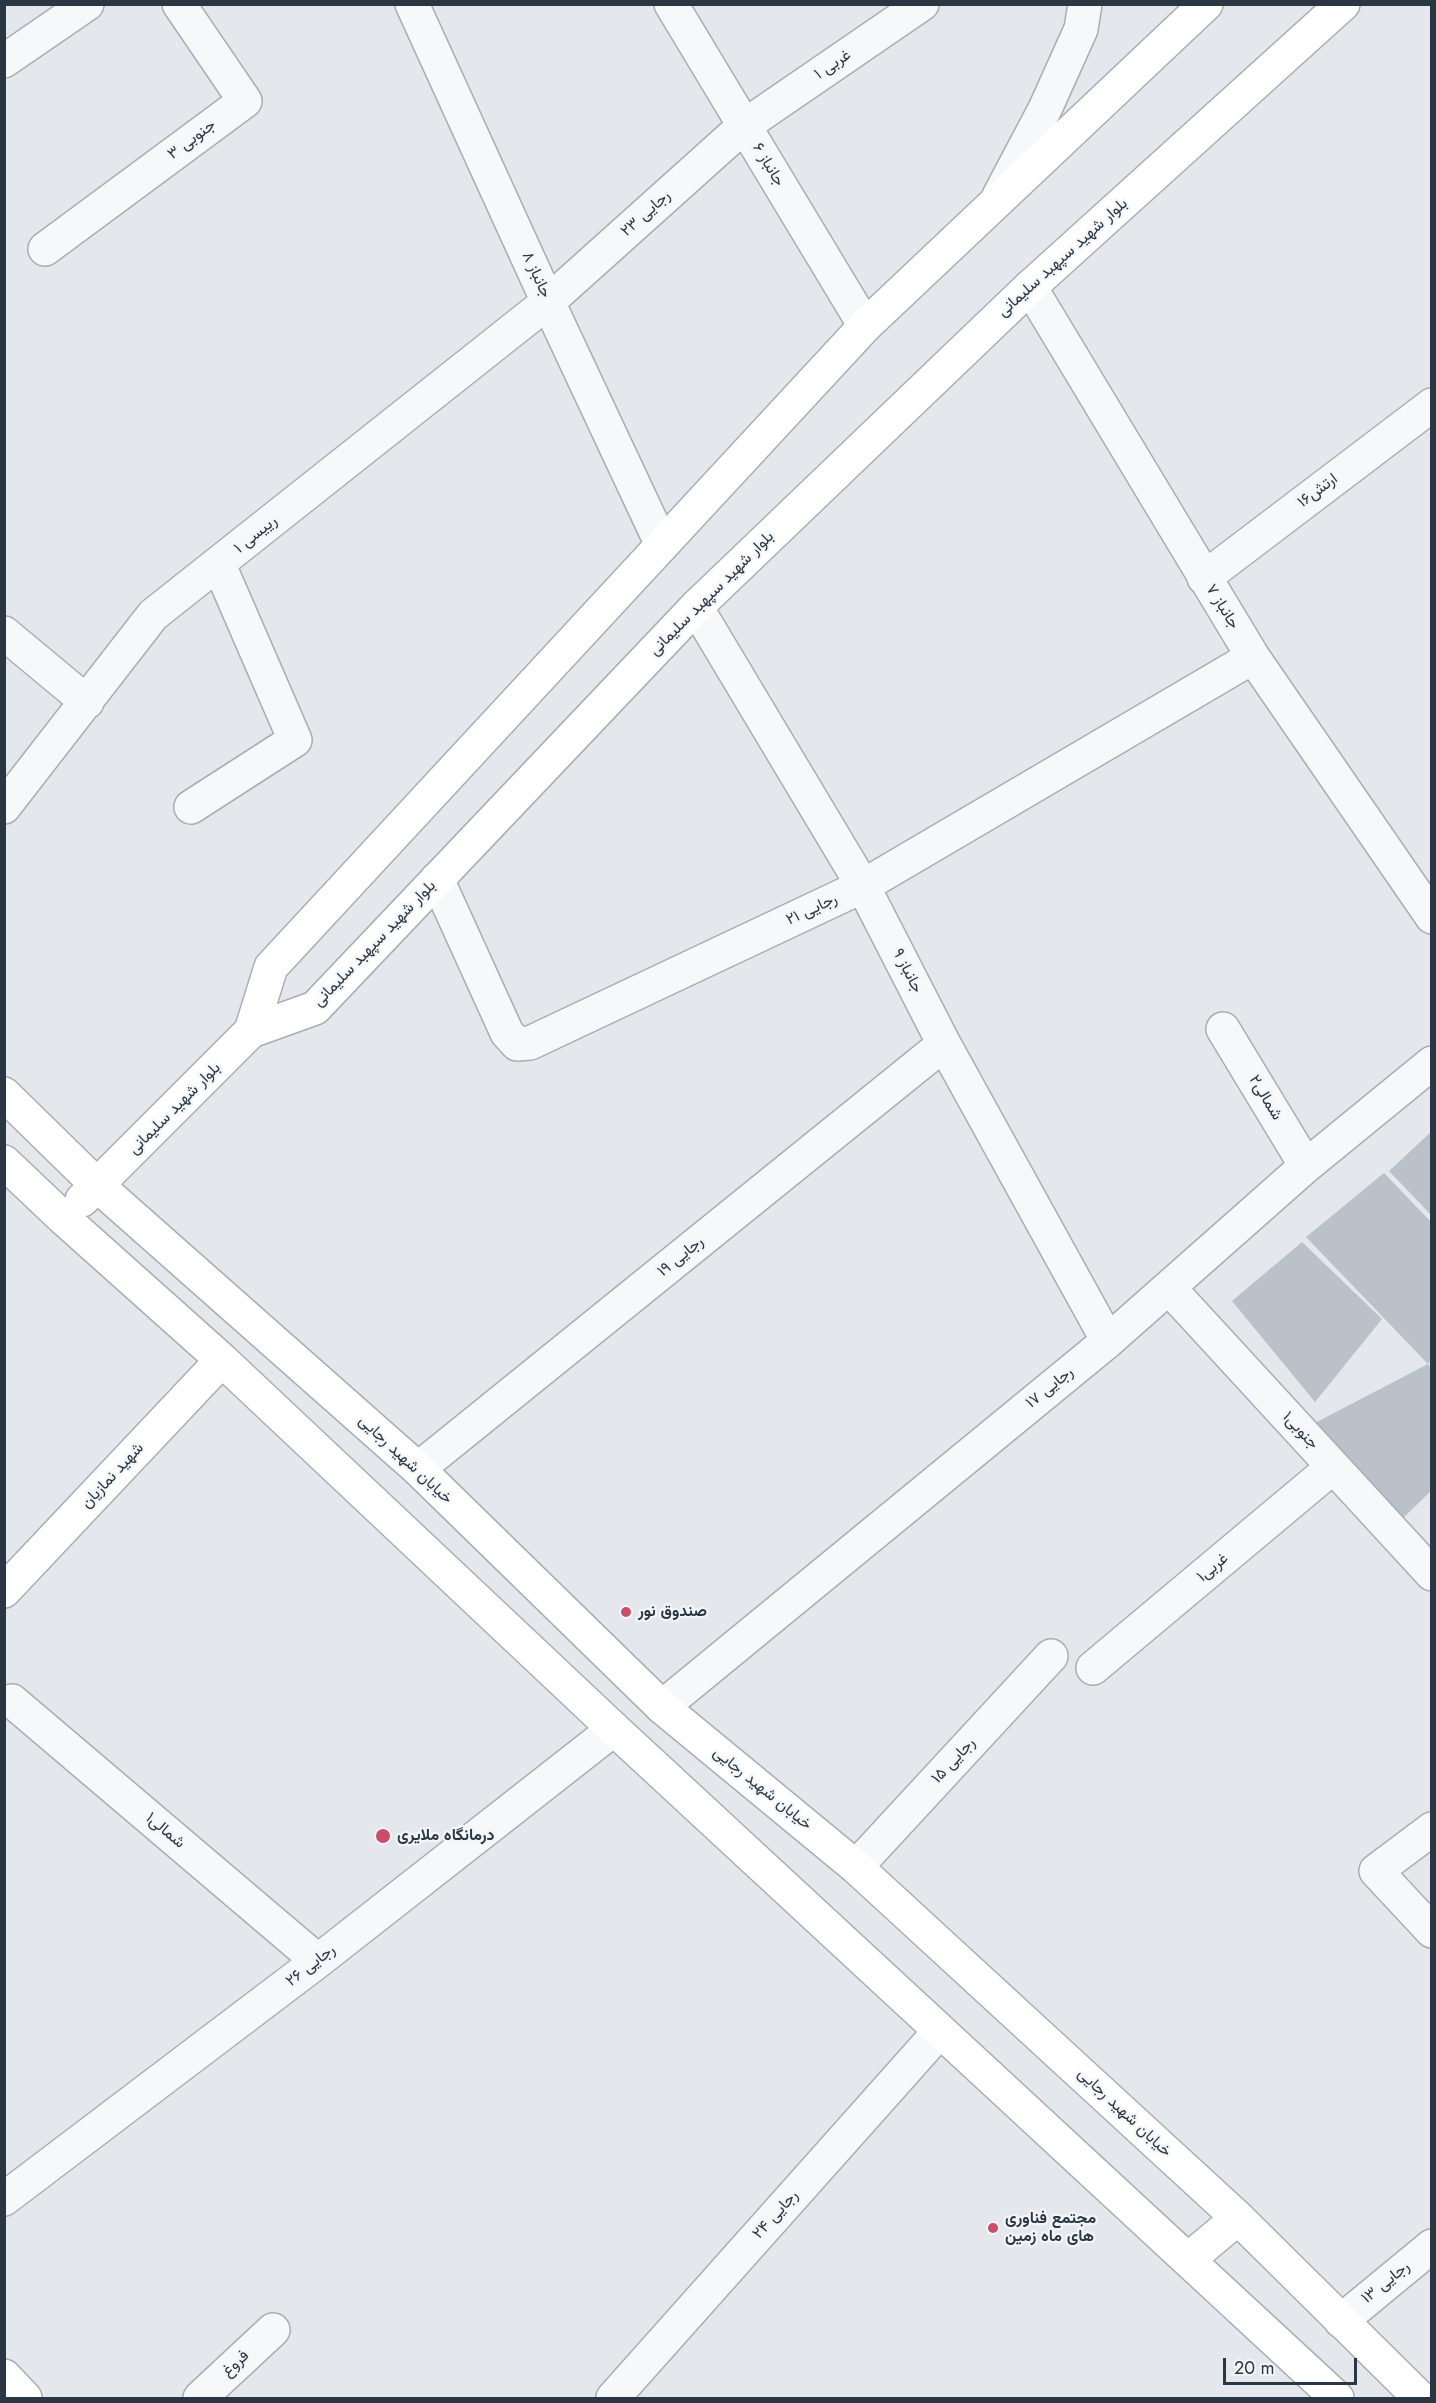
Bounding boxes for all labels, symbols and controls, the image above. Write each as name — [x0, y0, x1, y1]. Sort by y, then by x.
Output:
street label: غربی ۱ — [811, 46, 855, 84]
street label: جنوبی ۳ — [164, 116, 220, 164]
street label: جانباز ۶ — [748, 140, 788, 190]
street label: رجایی ۲۳ — [617, 187, 675, 241]
street label: بلوار شهید سپهبد سلیمانی — [994, 194, 1132, 322]
street label: جانباز ۸ — [517, 249, 555, 301]
street label: ارتش۱۶ — [1294, 470, 1342, 512]
street label: رییسی ۱ — [230, 512, 282, 558]
street label: بلوار شهید سپهبد سلیمانی — [646, 528, 778, 660]
street label: جانباز ۷ — [1201, 581, 1243, 633]
street label: بلوار شهید سپهبد سلیمانی — [310, 877, 440, 1011]
street label: رجایی ۲۱ — [783, 890, 841, 930]
street label: جانباز ۹ — [888, 946, 926, 996]
street label: بلوار شهید سلیمانی — [125, 1059, 225, 1159]
street label: شمالی۲ — [1244, 1072, 1286, 1124]
street label: رجایی ۱۹ — [654, 1233, 708, 1281]
street label: رجایی ۱۷ — [1022, 1363, 1078, 1413]
street label: جنوبی۱ — [1278, 1408, 1322, 1454]
street label: خیابان شهید رجایی — [354, 1412, 456, 1508]
street label: شهید نمازیان — [78, 1439, 148, 1513]
street label: غربی۱ — [1193, 1549, 1233, 1587]
place label: صندوق نور — [638, 1602, 707, 1622]
marker: صندوق نور — [619, 1605, 633, 1619]
street label: رجایی ۱۵ — [928, 1734, 980, 1788]
street label: خیابان شهید رجایی — [709, 1743, 815, 1835]
street label: شمالی۱ — [141, 1809, 189, 1853]
place label: درمانگاه ملایری — [397, 1826, 495, 1846]
marker: درمانگاه ملایری — [374, 1827, 392, 1845]
street label: رجایی ۲۶ — [282, 1941, 340, 1991]
street label: خیابان شهید رجایی — [1073, 2065, 1175, 2161]
street label: رجایی ۲۴ — [749, 2187, 803, 2243]
place label: مجتمع فناوری های ماه زمین — [1005, 2209, 1096, 2247]
marker: مجتمع فناوری های ماه زمین — [986, 2221, 1000, 2235]
street label: رجایی ۱۳ — [1358, 2258, 1414, 2308]
scale bar — [1226, 2346, 1360, 2384]
street label: فروغ — [218, 2347, 254, 2381]
text: 20 m — [1234, 2355, 1274, 2381]

